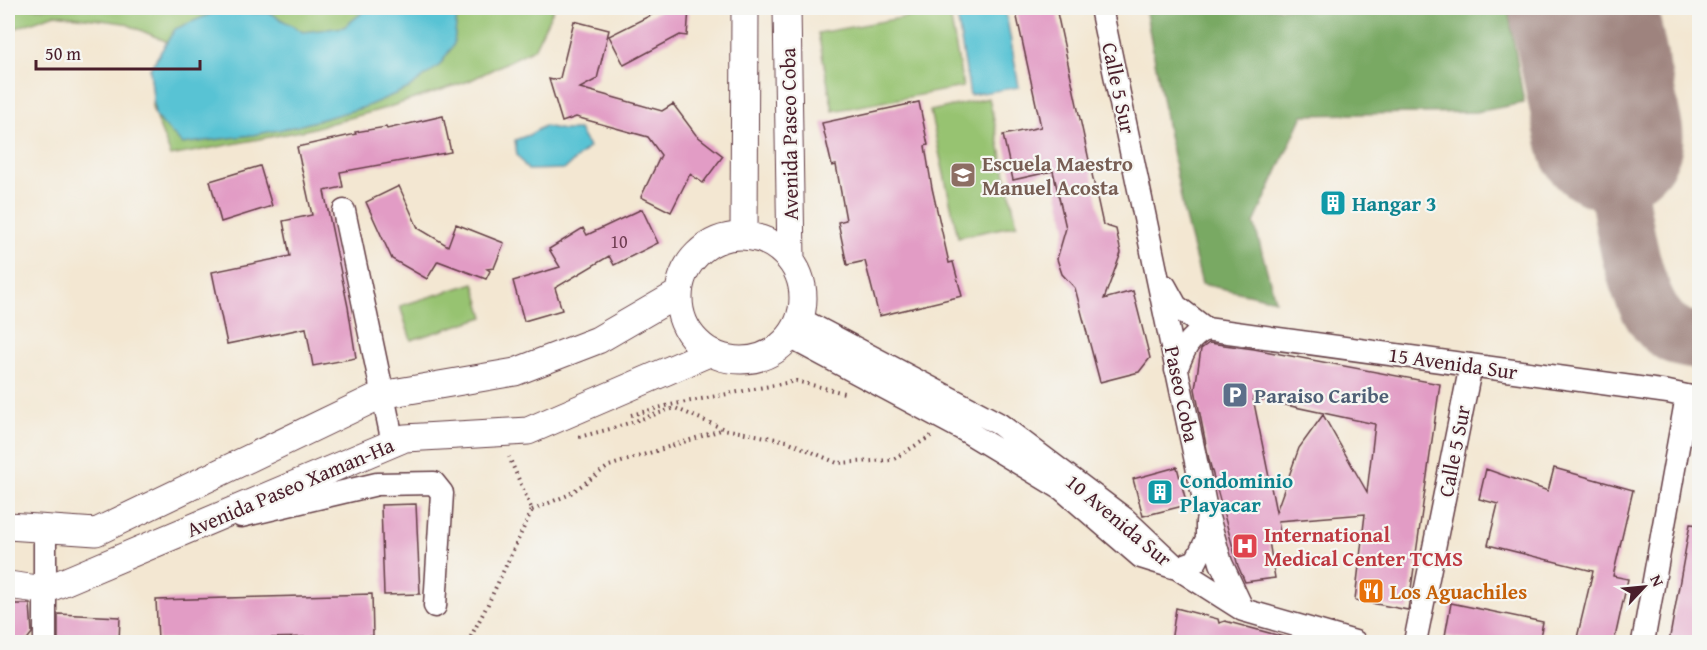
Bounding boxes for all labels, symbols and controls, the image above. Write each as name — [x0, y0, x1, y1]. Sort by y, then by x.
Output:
scale bar — [36, 33, 200, 71]
street label: Calle 5 Sur — [1094, 39, 1144, 137]
text: 50 m — [45, 40, 81, 67]
street label: Avenida Paseo Coba — [772, 47, 806, 221]
place label: Escuela Maestro Manuel Acosta — [982, 148, 1133, 203]
school or university icon: Escuela Maestro Manuel Acosta — [948, 160, 978, 190]
building icon: Hangar 3 — [1318, 188, 1348, 218]
place label: Hangar 3 — [1352, 188, 1437, 219]
house number: 10 — [610, 228, 628, 255]
street label: 15 Avenida Sur — [1386, 339, 1520, 387]
street label: Paseo Coba — [1157, 343, 1207, 445]
parking icon: Paraiso Caribe — [1220, 380, 1250, 410]
place label: Paraiso Caribe — [1254, 380, 1389, 411]
street label: Calle 5 Sur — [1430, 402, 1478, 499]
street label: Avenida Paseo Xaman-Ha — [181, 429, 399, 545]
place label: Condominio Playacar — [1180, 465, 1293, 520]
street label: 10 Avenida Sur — [1059, 466, 1179, 574]
building icon: Condominio Playacar — [1145, 477, 1175, 507]
place label: International Medical Center TCMS — [1264, 519, 1463, 574]
hospital icon: International Medical Center TCMS — [1230, 531, 1260, 561]
north arrow — [1614, 557, 1674, 617]
text: N — [1644, 570, 1671, 591]
restaurant icon: Los Aguachiles — [1356, 576, 1386, 606]
place label: Los Aguachiles — [1390, 576, 1527, 607]

